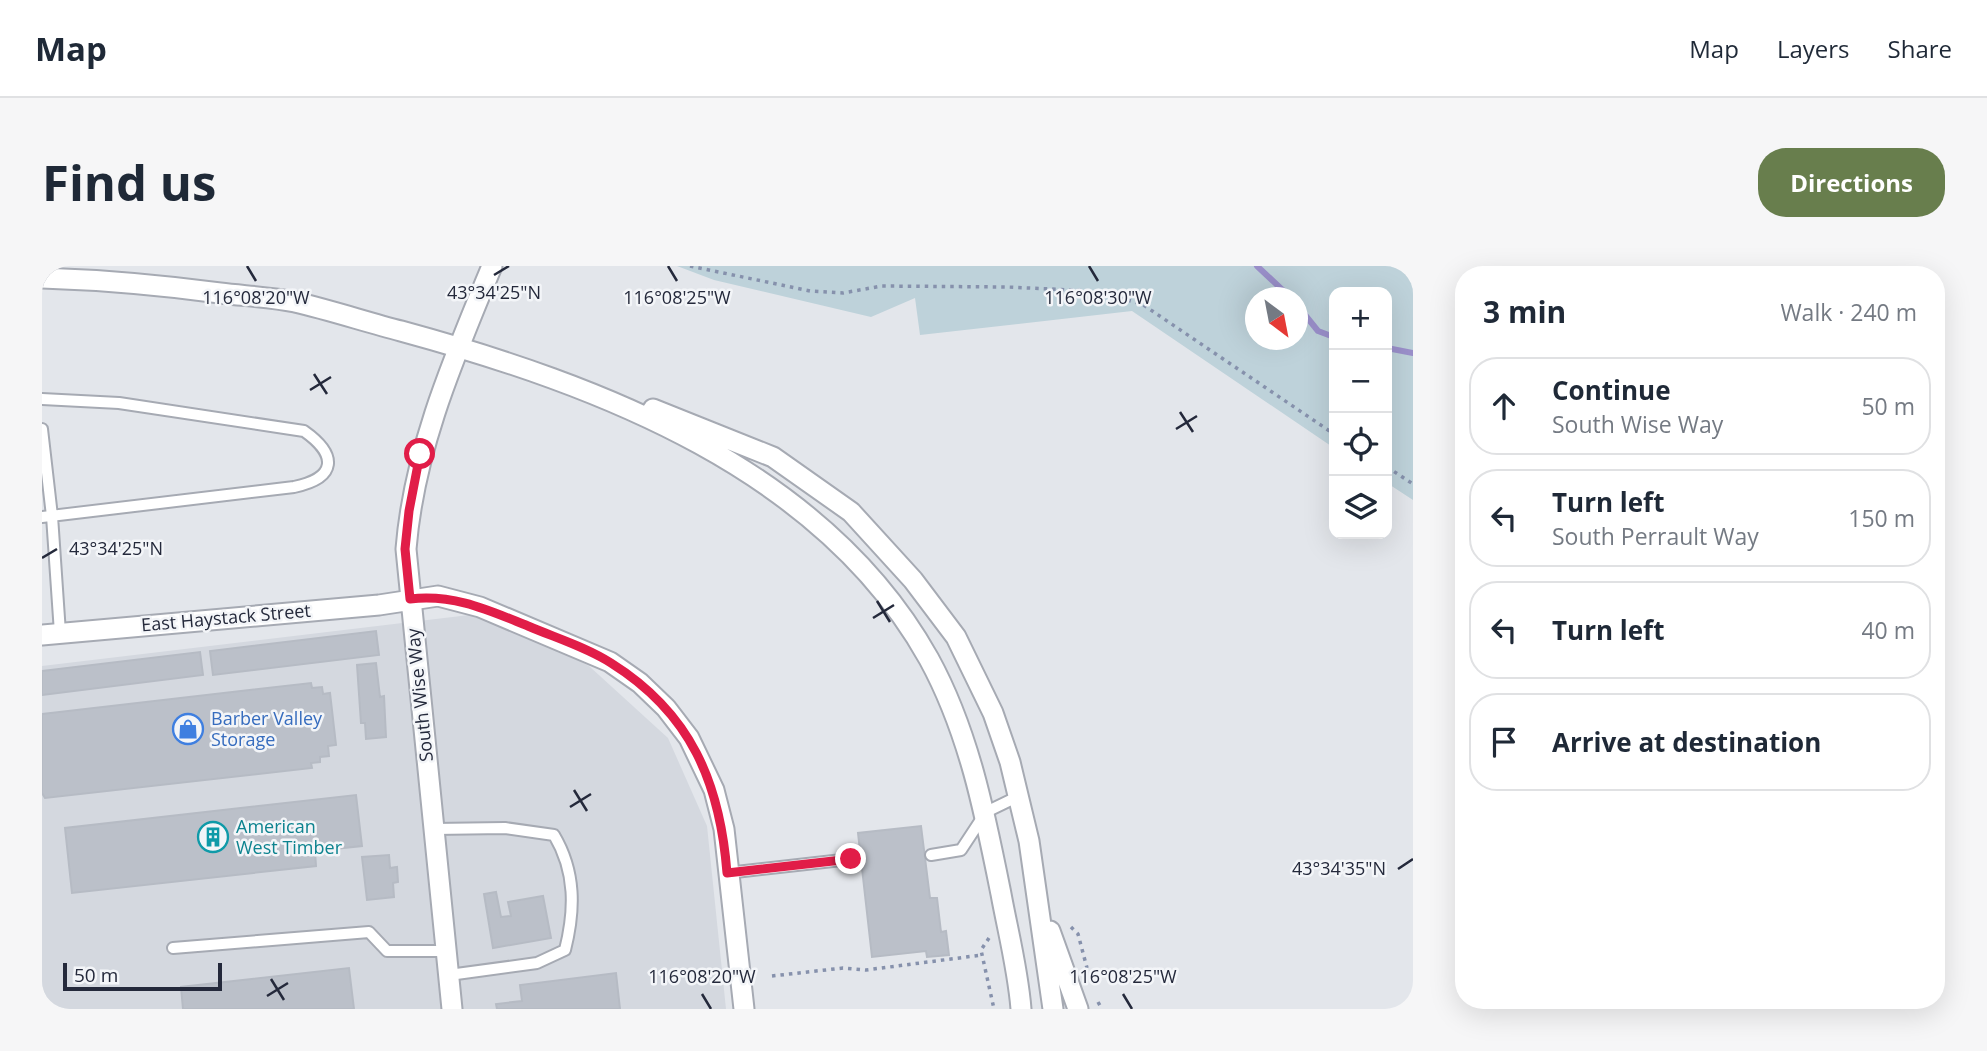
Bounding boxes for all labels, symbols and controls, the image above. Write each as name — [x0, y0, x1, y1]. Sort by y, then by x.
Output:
text: Map — [35, 26, 107, 71]
text: Map — [1689, 32, 1739, 65]
text: Layers — [1777, 32, 1850, 65]
text: Share — [1888, 32, 1952, 65]
button: Directions — [1758, 148, 1945, 217]
text: Find us — [42, 149, 216, 215]
text: 43°34'25"N — [447, 280, 541, 304]
text: 116°08'20"W — [202, 285, 310, 309]
text: 116°08'25"W — [623, 285, 731, 309]
text: 116°08'30"W — [1044, 285, 1152, 309]
north arrow — [1245, 287, 1308, 350]
map controls — [1329, 287, 1392, 539]
button: + — [1329, 287, 1392, 350]
text: 3 min — [1483, 291, 1566, 332]
text: Walk · 240 m — [1780, 296, 1917, 328]
button: − — [1329, 350, 1392, 413]
text: Continue — [1552, 372, 1671, 408]
icon: ahead — [1485, 387, 1523, 425]
text: 50 m — [1861, 390, 1915, 422]
text: South Wise Way — [1552, 408, 1723, 440]
button: locate — [1329, 413, 1392, 476]
route start — [404, 438, 435, 469]
button: layers — [1329, 476, 1392, 539]
text: Turn left — [1552, 484, 1664, 520]
icon: left — [1485, 499, 1523, 537]
text: 150 m — [1848, 502, 1915, 534]
text: South Perrault Way — [1552, 520, 1759, 552]
text: 43°34'25"N — [69, 536, 163, 560]
street label: East Haystack Street — [140, 598, 312, 636]
icon: left — [1485, 611, 1523, 649]
text: Turn left — [1552, 612, 1664, 648]
text: 40 m — [1861, 614, 1915, 646]
street label: South Wise Way — [400, 626, 438, 763]
place label: Barber Valley Storage — [211, 706, 323, 751]
shop icon: Barber Valley Storage — [171, 712, 205, 746]
icon: arrive — [1485, 723, 1523, 761]
text: Arrive at destination — [1552, 724, 1821, 760]
place label: American West Timber — [236, 814, 343, 859]
building icon: American West Timber — [196, 820, 230, 854]
route end — [835, 843, 866, 874]
text: 43°34'35"N — [1292, 856, 1386, 880]
scale bar — [63, 960, 222, 992]
text: 50 m — [74, 962, 118, 988]
text: 116°08'20"W — [648, 964, 756, 988]
text: 116°08'25"W — [1069, 964, 1177, 988]

